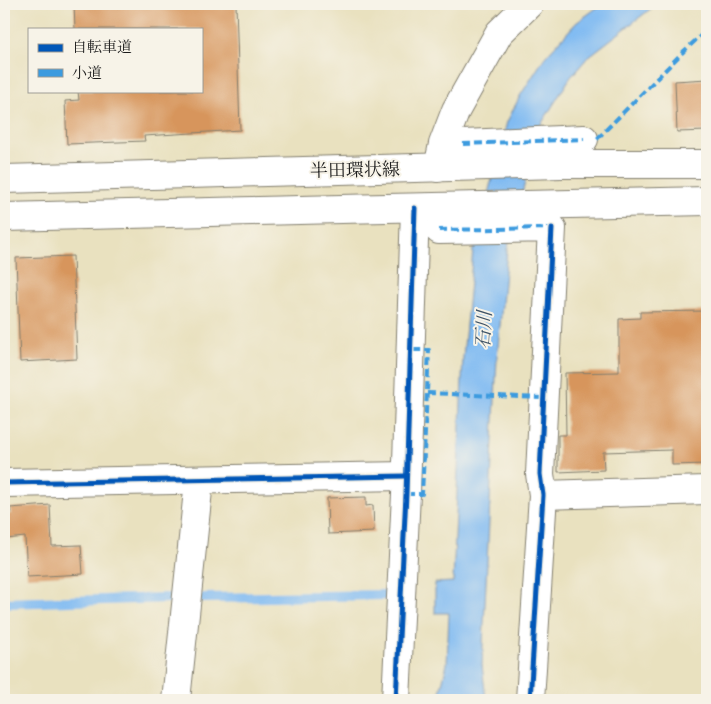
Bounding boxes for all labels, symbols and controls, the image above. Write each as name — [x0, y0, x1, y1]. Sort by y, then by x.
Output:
legend — [28, 28, 202, 92]
text: 自転車道 — [72, 38, 132, 59]
text: 小道 — [72, 64, 102, 85]
street label: 半田環状線 — [310, 158, 400, 185]
water label: 石川 — [471, 308, 499, 350]

